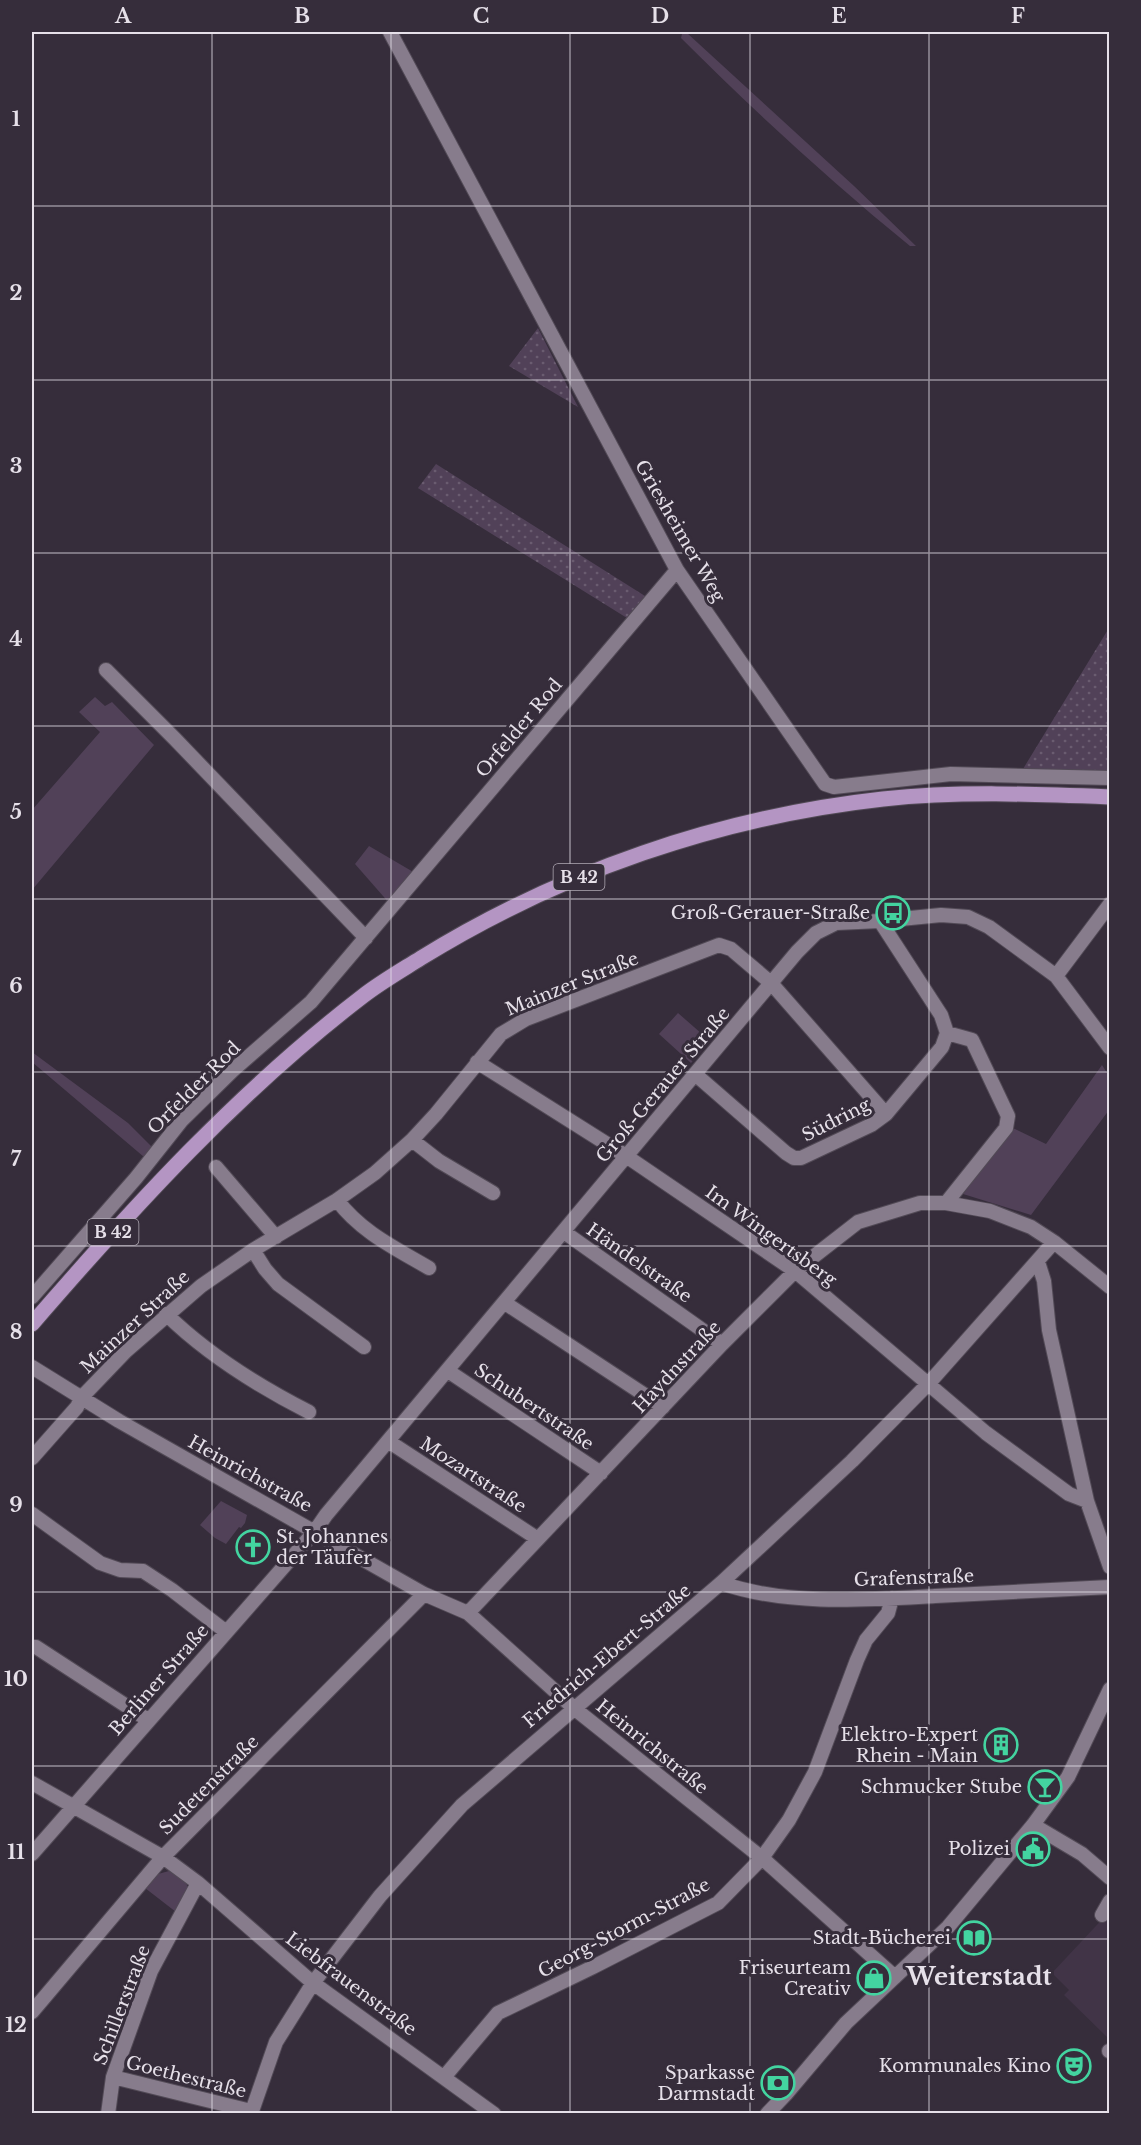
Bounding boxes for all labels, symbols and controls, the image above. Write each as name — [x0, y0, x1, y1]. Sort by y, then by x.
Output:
text: A — [114, 4, 132, 28]
text: B — [294, 4, 310, 28]
text: C — [473, 4, 489, 28]
text: D — [651, 4, 669, 28]
text: E — [831, 4, 847, 28]
text: F — [1011, 4, 1025, 28]
text: 1 — [12, 107, 21, 131]
text: 2 — [9, 281, 23, 305]
text: 3 — [10, 454, 22, 478]
street label: Griesheimer Weg — [630, 456, 730, 606]
text: 4 — [9, 627, 23, 651]
street label: Orfelder Rod — [471, 674, 567, 782]
text: 5 — [10, 800, 22, 824]
road number: B 42 — [554, 864, 604, 890]
bus stop icon: Groß-Gerauer-Straße — [875, 895, 911, 931]
place label: Groß-Gerauer-Straße — [671, 902, 870, 924]
street label: Mainzer Straße — [502, 947, 642, 1021]
text: 6 — [9, 974, 23, 998]
street label: Groß-Gerauer Straße — [592, 1003, 734, 1167]
street label: Orfelder Rod — [143, 1037, 245, 1139]
street label: Südring — [798, 1093, 874, 1147]
text: 7 — [11, 1147, 22, 1171]
street label: Im Wingertsberg — [701, 1181, 841, 1291]
road number: B 42 — [88, 1219, 138, 1245]
street label: Händelstraße — [582, 1219, 696, 1307]
street label: Mainzer Straße — [76, 1266, 194, 1378]
street label: Haydnstraße — [629, 1316, 725, 1418]
text: 8 — [10, 1320, 22, 1344]
street label: Schubertstraße — [470, 1359, 598, 1455]
street label: Heinrichstraße — [184, 1431, 316, 1517]
street label: Mozartstraße — [416, 1432, 530, 1518]
text: 9 — [9, 1493, 23, 1517]
place label: St. Johannes der Täufer — [276, 1526, 388, 1569]
church icon: St. Johannes der Täufer — [235, 1529, 271, 1565]
street label: Grafenstraße — [854, 1565, 974, 1591]
street label: Friedrich-Ebert-Straße — [519, 1579, 695, 1733]
street label: Berliner Straße — [105, 1620, 213, 1740]
text: 10 — [4, 1667, 28, 1691]
street label: Heinrichstraße — [591, 1695, 713, 1799]
place label: Elektro-Expert Rhein - Main — [841, 1724, 978, 1767]
building icon: Elektro-Expert Rhein - Main — [983, 1727, 1019, 1763]
street label: Sudetenstraße — [155, 1731, 263, 1839]
bar icon: Schmucker Stube — [1027, 1769, 1063, 1805]
place label: Schmucker Stube — [861, 1776, 1022, 1798]
public building icon: Polizei — [1015, 1831, 1051, 1867]
place label: Polizei — [948, 1838, 1010, 1860]
text: 11 — [7, 1840, 25, 1864]
street label: Georg-Storm-Straße — [534, 1873, 714, 1983]
library icon: Stadt-Bücherei — [956, 1920, 992, 1956]
place label: Stadt-Bücherei — [813, 1927, 951, 1949]
street label: Liebfrauenstraße — [281, 1928, 421, 2040]
street label: Schillerstraße — [89, 1942, 155, 2068]
place label: Friseurteam Creativ — [739, 1957, 851, 2000]
shop icon: Friseurteam Creativ — [856, 1960, 892, 1996]
district label: Weiterstadt — [905, 1962, 1053, 1991]
text: 12 — [5, 2013, 27, 2037]
theatre icon: Kommunales Kino — [1056, 2048, 1092, 2084]
street label: Goethestraße — [123, 2051, 249, 2103]
place label: Kommunales Kino — [879, 2055, 1051, 2077]
place label: Sparkasse Darmstadt — [657, 2062, 755, 2105]
bank icon: Sparkasse Darmstadt — [760, 2065, 796, 2101]

